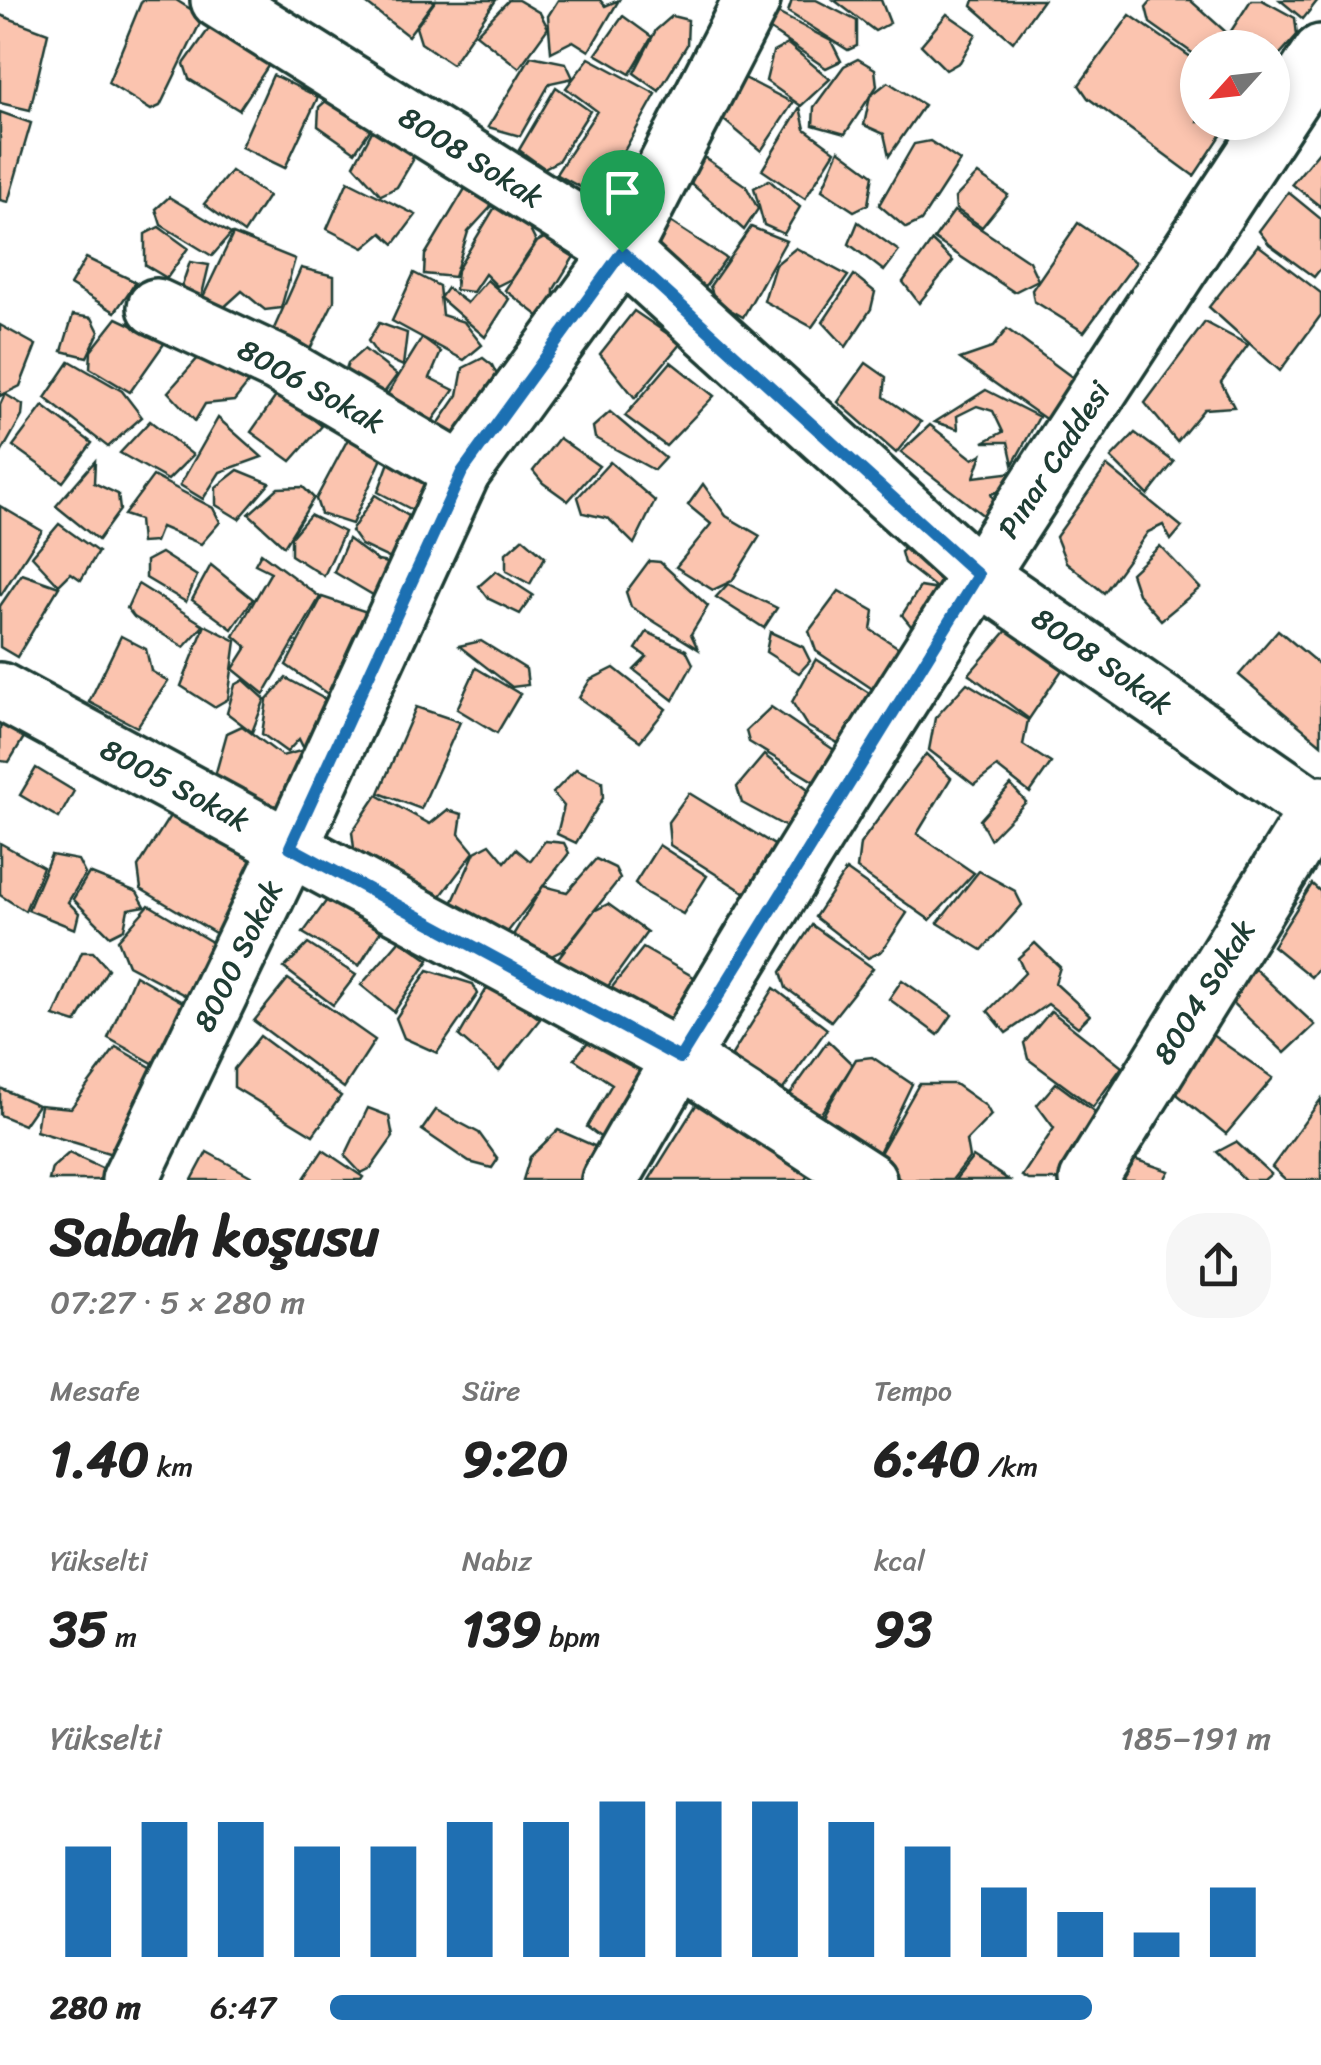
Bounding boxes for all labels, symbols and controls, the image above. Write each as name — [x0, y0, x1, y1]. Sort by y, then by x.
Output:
north arrow — [1180, 30, 1290, 140]
map controls — [1180, 30, 1290, 140]
street label: 8008 Sokak — [388, 91, 554, 223]
pin — [580, 150, 665, 253]
icon: arrive — [595, 165, 650, 220]
street label: 8006 Sokak — [227, 323, 395, 449]
street label: Pınar Caddesi — [982, 368, 1127, 550]
street label: 8008 Sokak — [1020, 592, 1184, 730]
street label: 8005 Sokak — [90, 723, 260, 847]
street label: 8000 Sokak — [178, 871, 298, 1041]
street label: 8004 Sokak — [1138, 908, 1270, 1076]
text: Sabah koşusu — [50, 1188, 379, 1285]
button: share — [1166, 1213, 1271, 1318]
text: 07:27 · 5 × 280 m — [50, 1274, 305, 1331]
text: Mesafe — [50, 1366, 140, 1415]
text: Süre — [462, 1366, 520, 1415]
text: Tempo — [874, 1366, 952, 1415]
text: 1.40 — [50, 1415, 149, 1504]
text: 9:20 — [462, 1415, 568, 1504]
text: 6:40 — [874, 1415, 980, 1504]
text: km — [149, 1442, 193, 1491]
text: /km — [980, 1442, 1038, 1491]
text: Yükselti — [50, 1536, 148, 1585]
text: Nabız — [462, 1536, 532, 1585]
text: kcal — [874, 1536, 925, 1585]
text: 35 — [50, 1585, 108, 1674]
text: 139 — [462, 1585, 542, 1674]
text: 93 — [874, 1585, 932, 1674]
text: m — [108, 1612, 137, 1661]
text: bpm — [542, 1612, 601, 1661]
text: Yükselti — [50, 1710, 162, 1767]
text: 185–191 m — [1120, 1710, 1271, 1767]
text: 280 m — [50, 1979, 141, 2036]
text: 6:47 — [210, 1979, 276, 2036]

